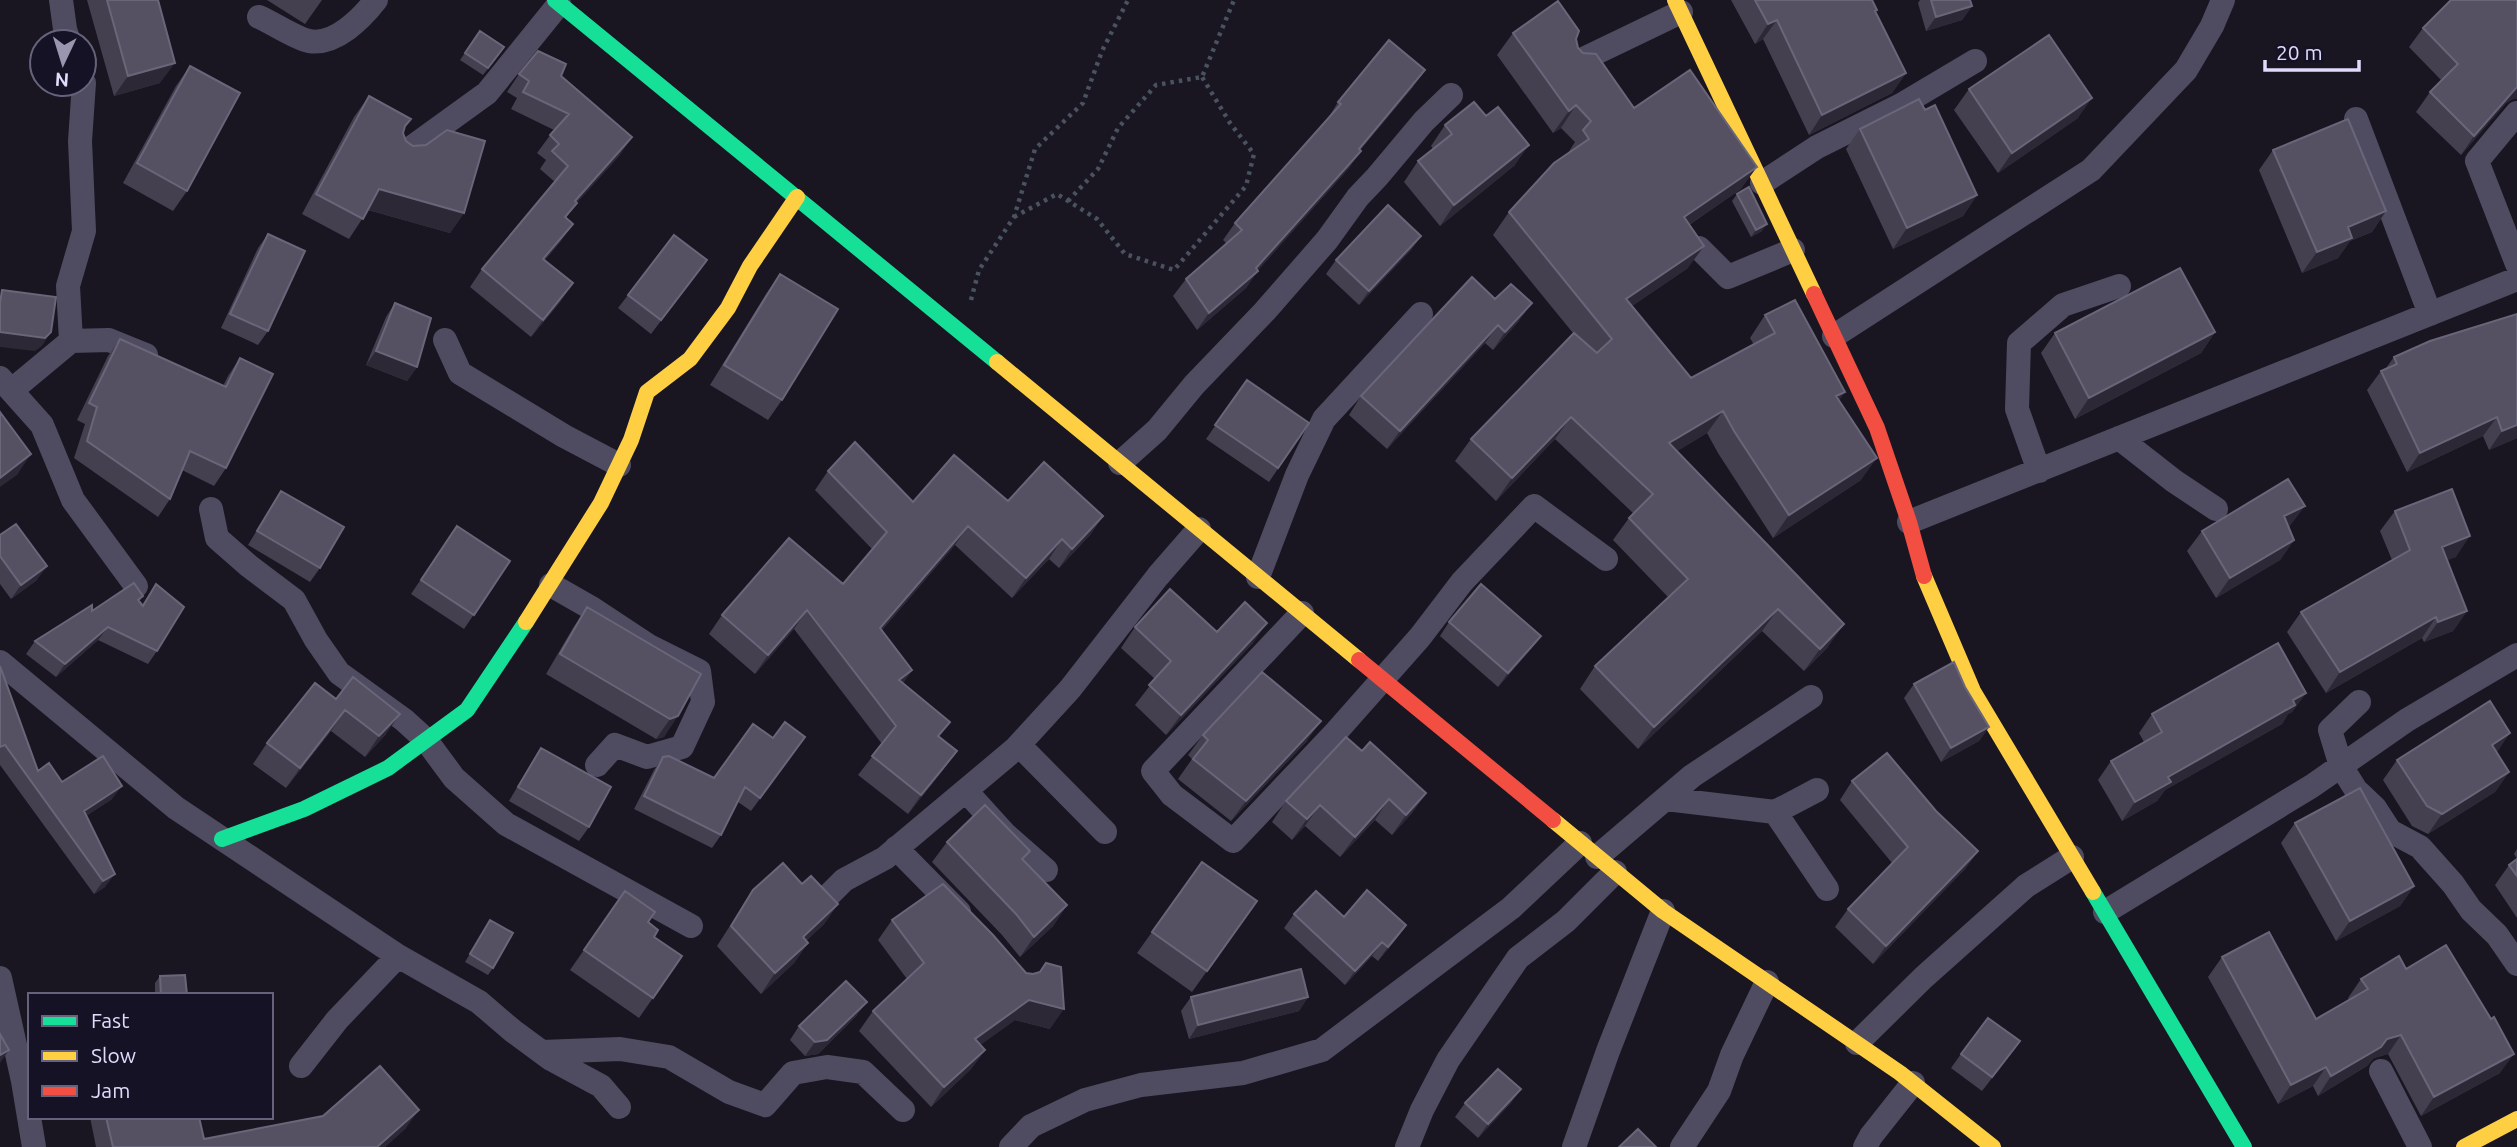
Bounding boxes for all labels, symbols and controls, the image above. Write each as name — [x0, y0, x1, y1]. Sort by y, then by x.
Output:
north arrow — [28, 28, 98, 98]
scale bar — [2265, 28, 2360, 72]
text: 20 m — [2276, 40, 2323, 64]
text: N — [54, 68, 70, 91]
legend — [28, 993, 273, 1119]
text: Fast — [91, 1008, 129, 1032]
text: Slow — [91, 1043, 136, 1067]
text: Jam — [91, 1078, 130, 1102]

